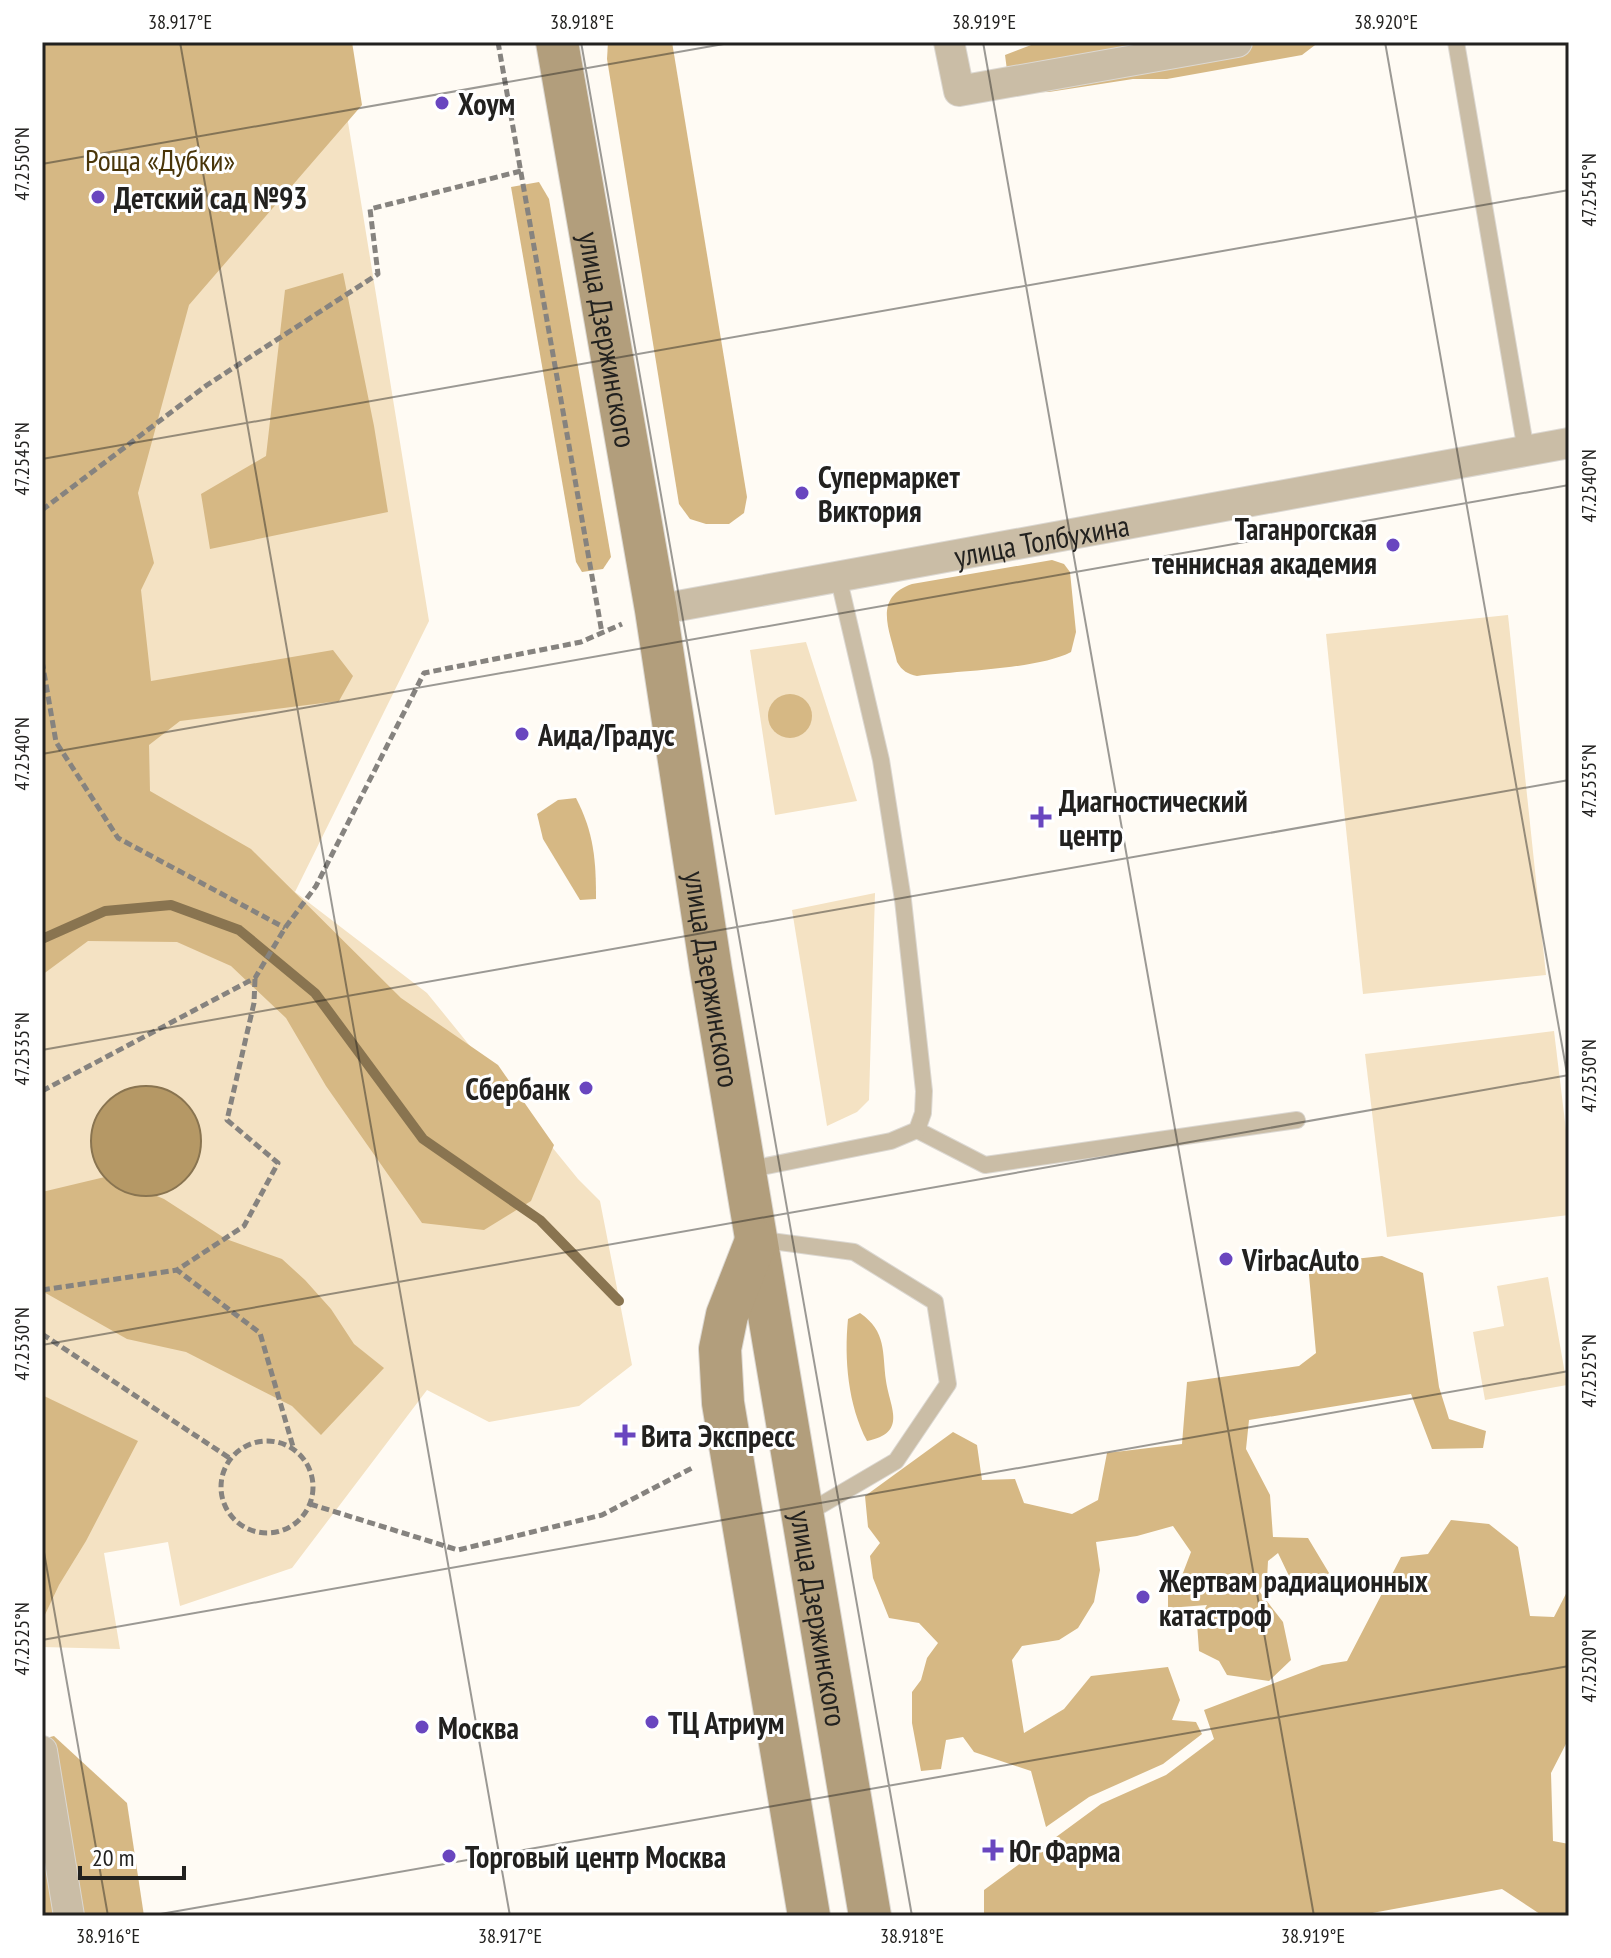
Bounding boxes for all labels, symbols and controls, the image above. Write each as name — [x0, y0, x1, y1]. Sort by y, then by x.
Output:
text: 38.917°E — [148, 9, 212, 35]
text: 38.918°E — [550, 9, 614, 35]
text: 38.919°E — [952, 9, 1016, 35]
text: 38.920°E — [1354, 9, 1418, 35]
place label: Хоум — [458, 84, 515, 123]
marker: Хоум — [433, 94, 451, 112]
text: 47.2550°N — [9, 127, 35, 201]
park label: Роща «Дубки» — [85, 140, 235, 179]
text: 47.2545°N — [1576, 153, 1602, 227]
place label: Детский сад №93 — [114, 178, 308, 217]
marker: Детский сад №93 — [89, 188, 107, 206]
street label: улица Дзержинского — [571, 229, 647, 450]
text: 47.2545°N — [9, 422, 35, 496]
text: 47.2540°N — [1576, 449, 1602, 523]
place label: Супермаркет Виктория — [818, 457, 960, 530]
marker: Супермаркет Виктория — [793, 484, 811, 502]
street label: улица Толбухина — [951, 504, 1132, 575]
place label: Таганрогская теннисная академия — [1152, 509, 1377, 582]
marker: Таганрогская теннисная академия — [1384, 536, 1402, 554]
place label: Аида/Градус — [537, 715, 675, 754]
text: 47.2540°N — [9, 717, 35, 791]
marker: Аида/Градус — [513, 725, 531, 743]
text: 47.2535°N — [1576, 744, 1602, 818]
place label: Диагностический центр — [1059, 781, 1248, 854]
marker: Диагностический центр — [1030, 806, 1052, 828]
street label: улица Дзержинского — [677, 868, 750, 1090]
text: 47.2535°N — [9, 1012, 35, 1086]
text: 47.2530°N — [1576, 1039, 1602, 1113]
place label: Сбербанк — [465, 1069, 571, 1108]
marker: Сбербанк — [577, 1079, 595, 1097]
place label: VirbacAuto — [1241, 1240, 1359, 1279]
marker: VirbacAuto — [1217, 1250, 1235, 1268]
text: 47.2530°N — [9, 1307, 35, 1381]
text: 47.2525°N — [1576, 1334, 1602, 1408]
place label: Вита Экспресс — [641, 1416, 795, 1455]
marker: Вита Экспресс — [616, 1426, 634, 1444]
street label: улица Дзержинского — [783, 1507, 857, 1729]
place label: Жертвам радиационных катастроф — [1158, 1561, 1429, 1634]
marker: Жертвам радиационных катастроф — [1134, 1588, 1152, 1606]
text: 47.2525°N — [9, 1602, 35, 1676]
text: 47.2520°N — [1576, 1629, 1602, 1703]
place label: ТЦ Атриум — [668, 1703, 784, 1742]
place label: Москва — [438, 1708, 519, 1747]
marker: ТЦ Атриум — [643, 1713, 661, 1731]
marker: Москва — [413, 1718, 431, 1736]
scale bar — [80, 1830, 184, 1880]
place label: Юг Фарма — [1009, 1831, 1120, 1870]
place label: Торговый центр Москва — [465, 1837, 726, 1876]
marker: Юг Фарма — [984, 1841, 1002, 1859]
text: 20 m — [92, 1842, 134, 1873]
marker: Торговый центр Москва — [440, 1847, 458, 1865]
text: 38.916°E — [76, 1923, 140, 1949]
text: 38.917°E — [478, 1923, 542, 1949]
text: 38.918°E — [880, 1923, 944, 1949]
text: 38.919°E — [1281, 1923, 1345, 1949]

